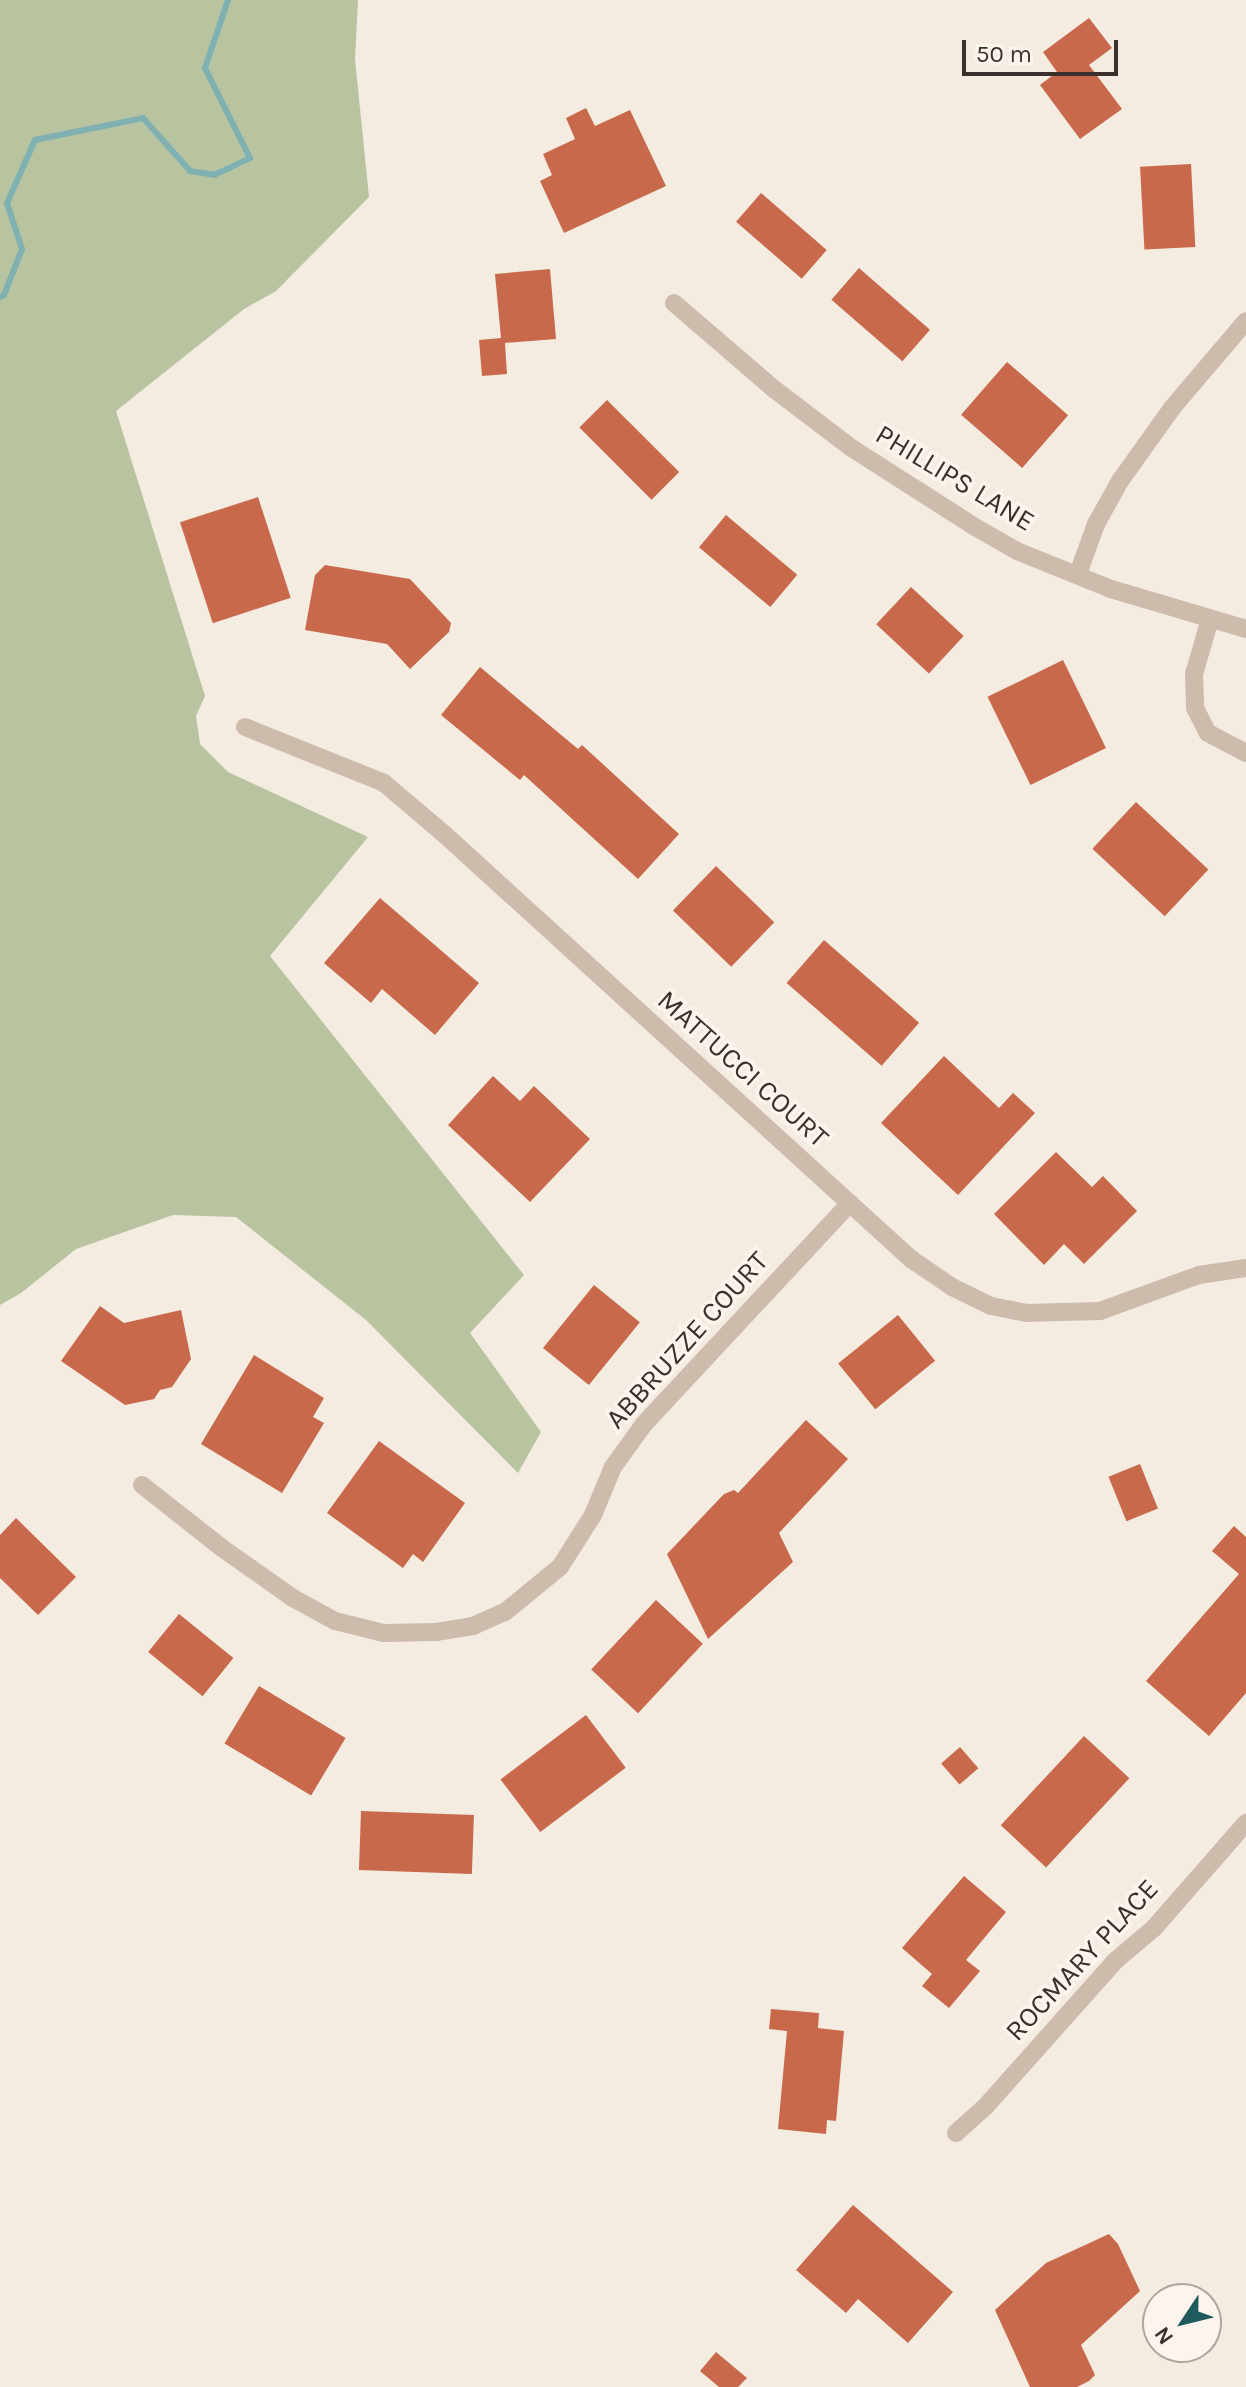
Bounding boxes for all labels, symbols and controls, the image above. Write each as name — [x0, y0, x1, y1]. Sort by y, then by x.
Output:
scale bar — [966, 24, 1122, 74]
text: 50 m — [976, 40, 1032, 68]
street label: PHILLIPS LANE — [870, 417, 1040, 539]
street label: MATTUCCI COURT — [651, 983, 835, 1155]
street label: ABBRUZZE COURT — [599, 1245, 775, 1435]
street label: ROCMARY PLACE — [998, 1872, 1166, 2048]
north arrow — [1142, 2283, 1222, 2363]
text: N — [1149, 2322, 1179, 2350]

